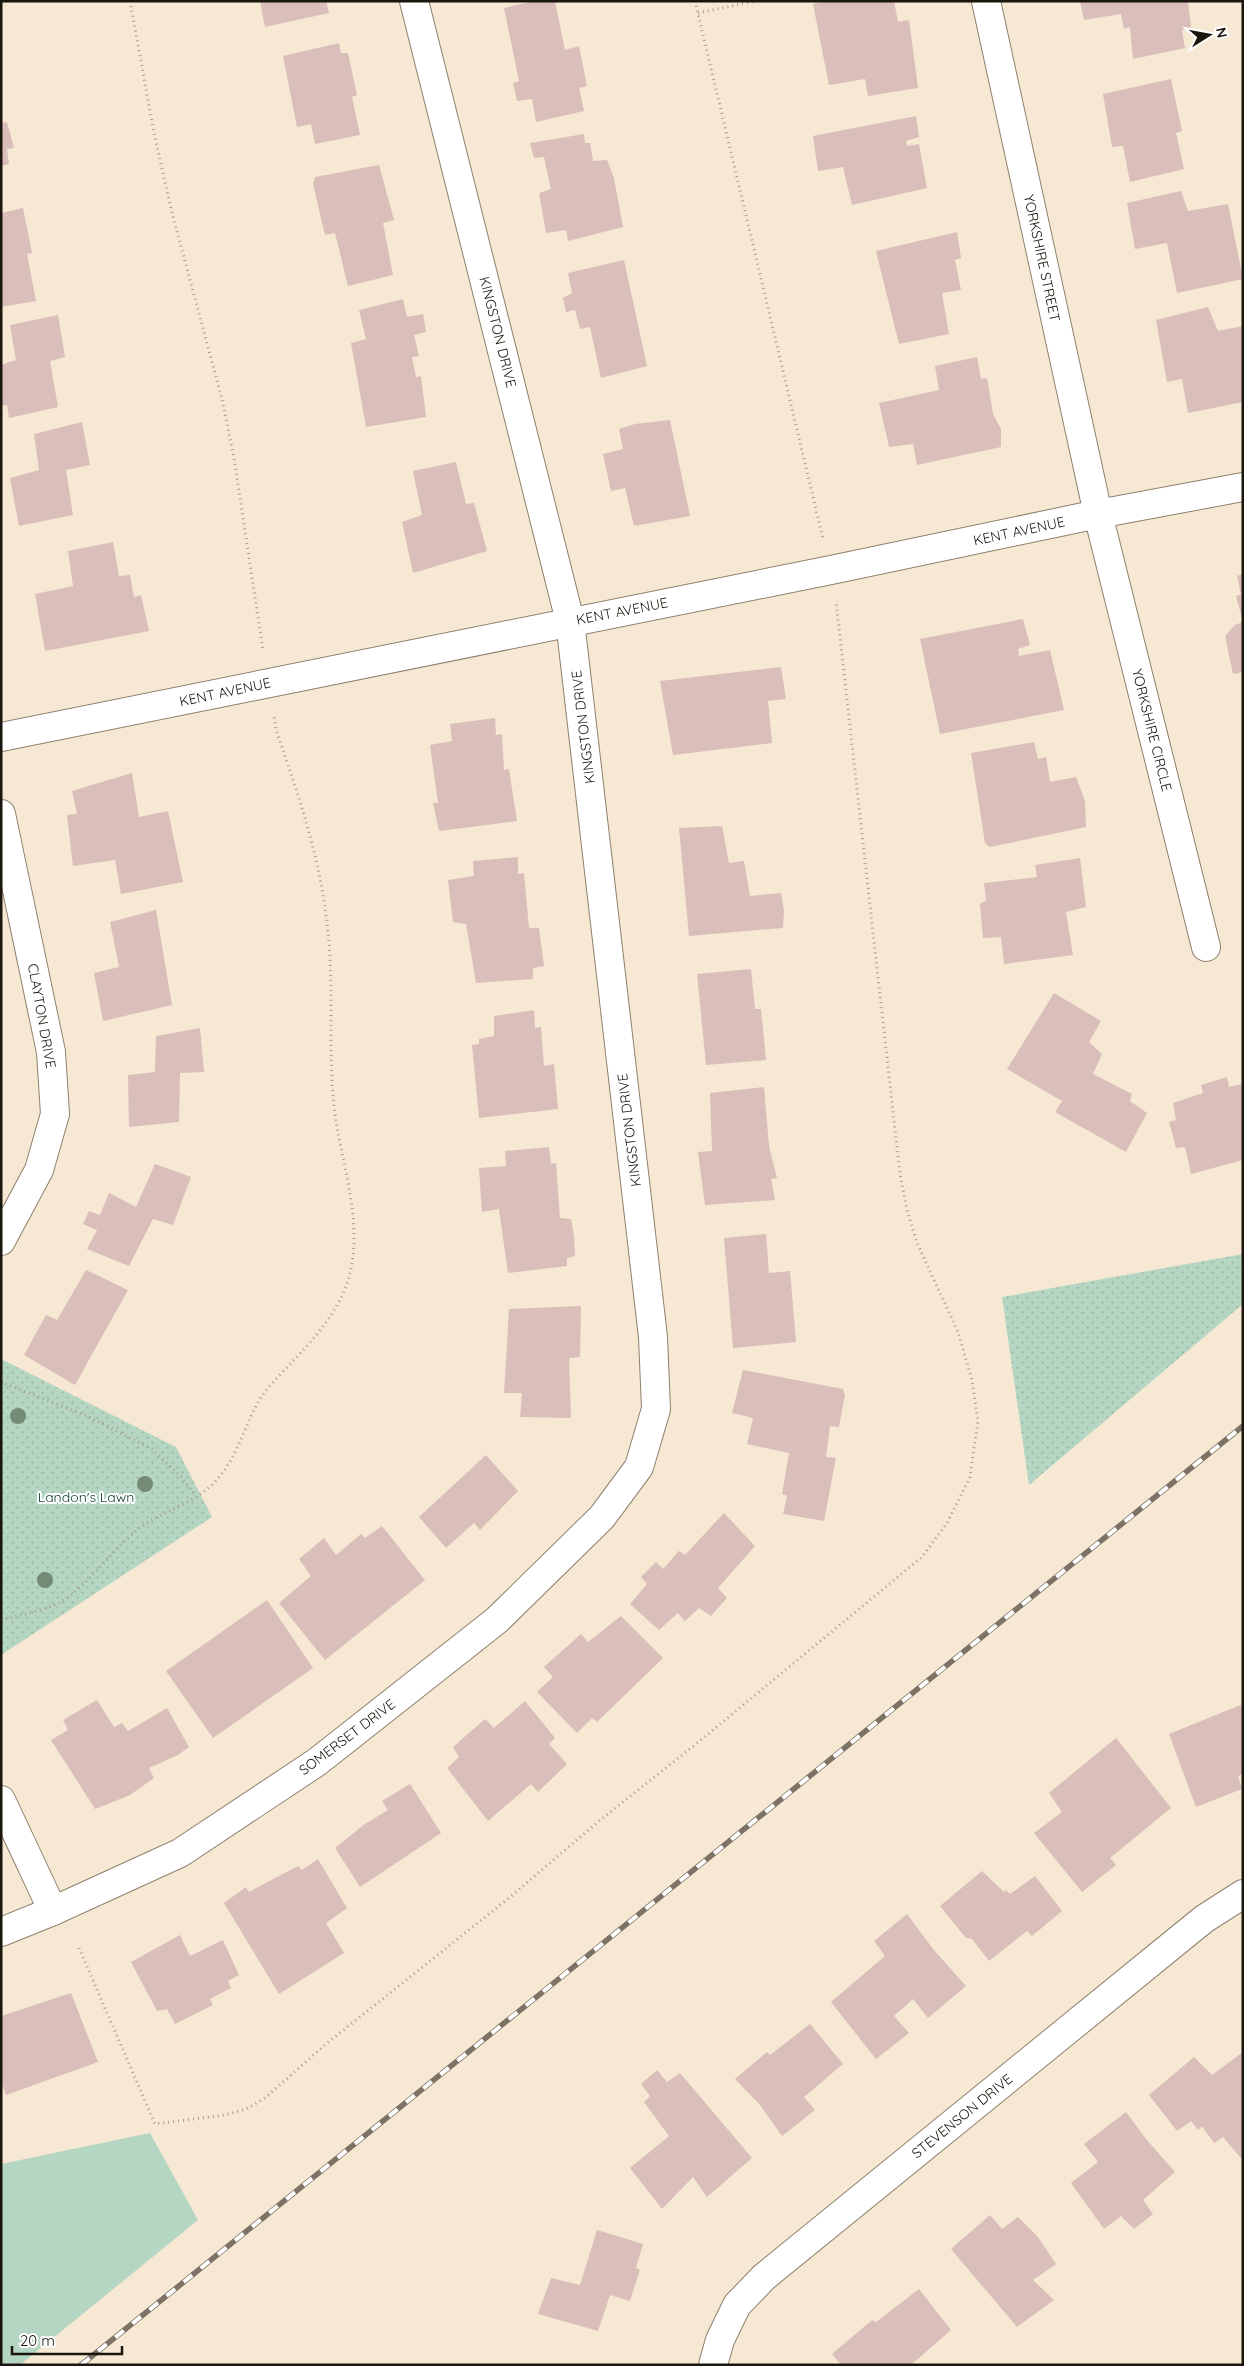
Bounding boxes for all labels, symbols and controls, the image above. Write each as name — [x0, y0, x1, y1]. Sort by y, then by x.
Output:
north arrow — [1184, 10, 1234, 60]
text: N — [1212, 26, 1232, 39]
street label: YORKSHIRE STREET — [1020, 193, 1064, 323]
street label: KINGSTON DRIVE — [475, 275, 521, 389]
street label: KENT AVENUE — [972, 513, 1066, 549]
street label: KENT AVENUE — [575, 593, 669, 629]
street label: YORKSHIRE CIRCLE — [1128, 667, 1176, 793]
street label: KINGSTON DRIVE — [567, 669, 599, 785]
street label: KENT AVENUE — [178, 674, 272, 710]
street label: CLAYTON DRIVE — [24, 962, 60, 1070]
street label: KINGSTON DRIVE — [613, 1072, 645, 1188]
park label: Landon's Lawn — [38, 1488, 134, 1506]
street label: SOMERSET DRIVE — [295, 1695, 399, 1779]
street label: STEVENSON DRIVE — [908, 2070, 1016, 2162]
scale bar — [12, 2324, 122, 2356]
text: 20 m — [20, 2331, 55, 2350]

